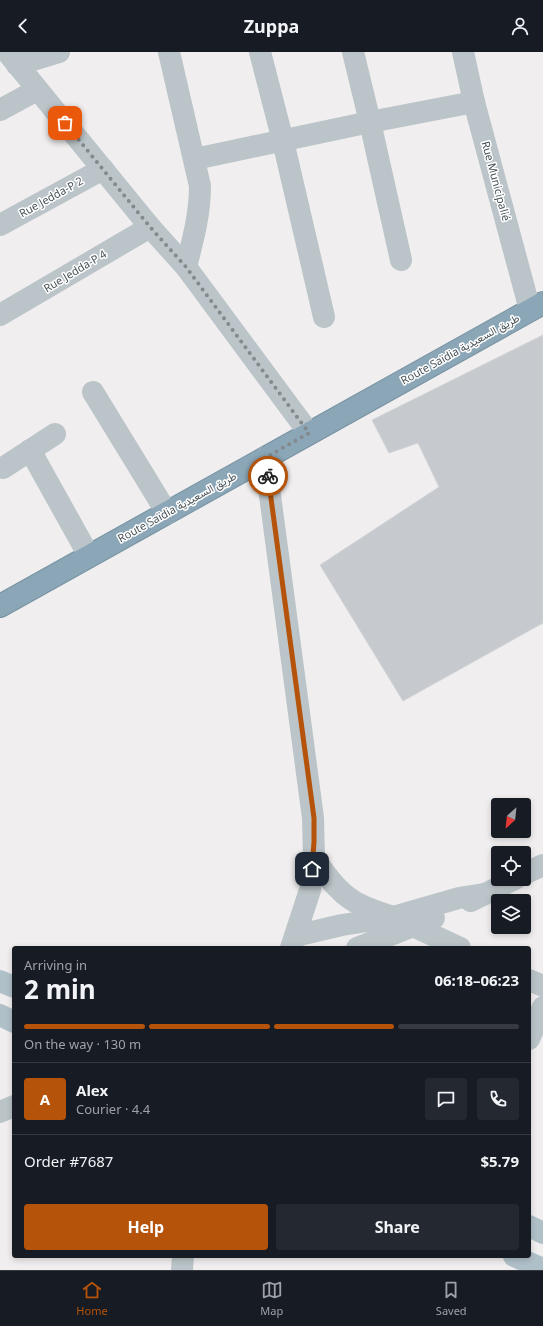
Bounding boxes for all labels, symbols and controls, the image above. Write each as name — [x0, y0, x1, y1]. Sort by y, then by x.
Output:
text: Zuppa — [244, 14, 299, 38]
icon: back — [12, 15, 34, 37]
icon: person — [509, 15, 531, 37]
pin — [48, 106, 82, 140]
icon: bag — [54, 112, 76, 134]
street label: Rue Municipalié — [479, 139, 514, 222]
street label: Rue Jedda-P 2 — [16, 173, 85, 220]
street label: Rue Jedda-P 4 — [40, 246, 110, 295]
street label: Route Saïdia طريق السعيدية — [398, 310, 522, 387]
courier — [248, 456, 288, 496]
icon: bike — [257, 465, 279, 487]
street label: Route Saïdia طريق السعيدية — [115, 468, 239, 545]
north arrow — [491, 798, 531, 838]
map controls — [491, 798, 531, 934]
button: locate — [491, 846, 531, 886]
pin — [295, 852, 329, 886]
icon: home — [301, 858, 323, 880]
button: layers — [491, 894, 531, 934]
text: Arriving in — [24, 956, 87, 974]
text: 06:18–06:23 — [434, 970, 519, 990]
text: 2 min — [24, 971, 96, 1007]
text: On the way · 130 m — [24, 1035, 141, 1053]
button: chat — [425, 1078, 467, 1120]
button: phone — [477, 1078, 519, 1120]
text: Alex — [76, 1080, 108, 1100]
text: A — [40, 1089, 50, 1109]
text: Courier · 4.4 — [76, 1100, 150, 1118]
text: Order #7687 — [24, 1151, 113, 1171]
text: $5.79 — [480, 1151, 519, 1171]
button: Help — [24, 1204, 268, 1250]
button: Share — [276, 1204, 519, 1250]
tab: Home — [76, 1279, 108, 1318]
tab: Map — [260, 1279, 283, 1318]
tab: Saved — [436, 1279, 467, 1318]

